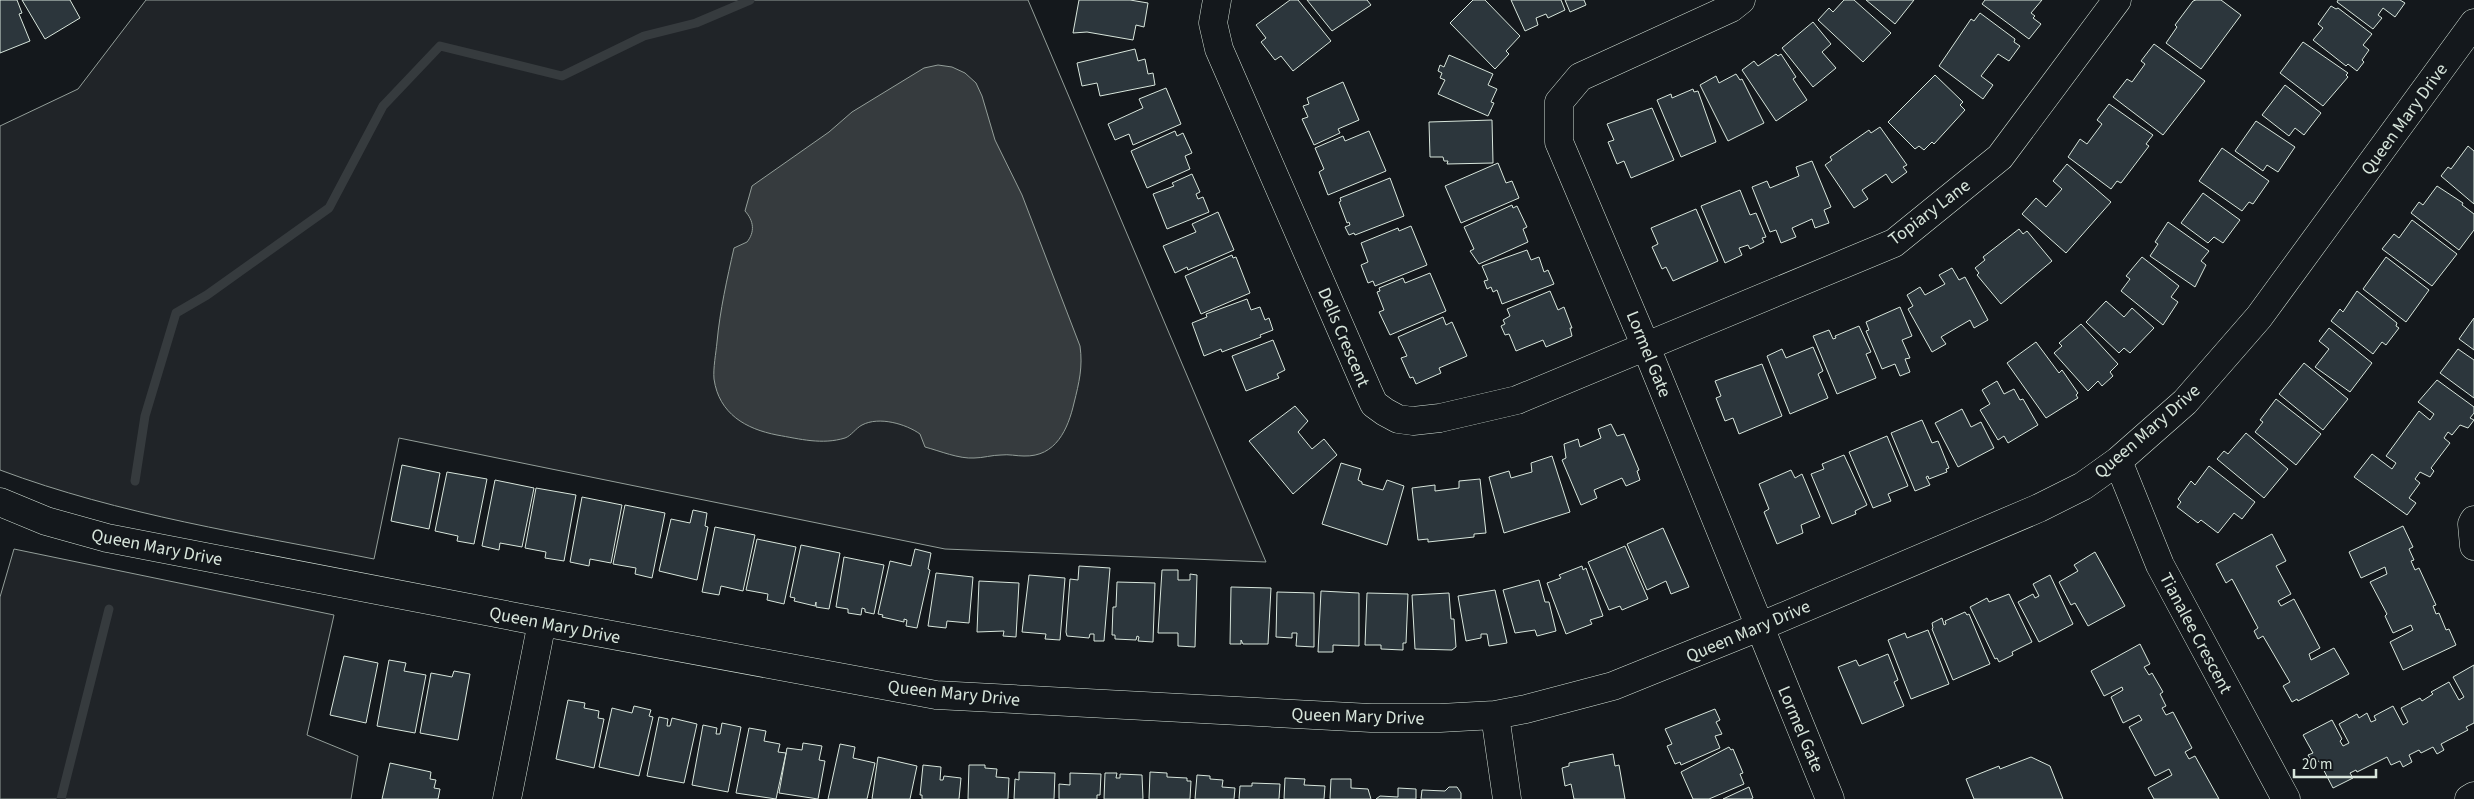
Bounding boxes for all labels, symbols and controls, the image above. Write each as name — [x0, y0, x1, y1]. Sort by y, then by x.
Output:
street label: Queen Mary Drive — [2355, 58, 2454, 180]
street label: Topiary Lane — [1883, 173, 1976, 252]
street label: Dells Crescent — [1311, 284, 1376, 391]
street label: Lormel Gate — [1620, 307, 1677, 401]
street label: Queen Mary Drive — [2089, 378, 2206, 484]
street label: Queen Mary Drive — [89, 523, 225, 572]
street label: Tianalee Crescent — [2153, 568, 2238, 698]
street label: Queen Mary Drive — [1682, 594, 1814, 669]
street label: Queen Mary Drive — [487, 601, 623, 650]
street label: Queen Mary Drive — [887, 674, 1021, 713]
street label: Lormel Gate — [1771, 682, 1830, 776]
street label: Queen Mary Drive — [1291, 702, 1425, 731]
scale bar — [2294, 746, 2376, 778]
text: 20 m — [2302, 754, 2332, 775]

